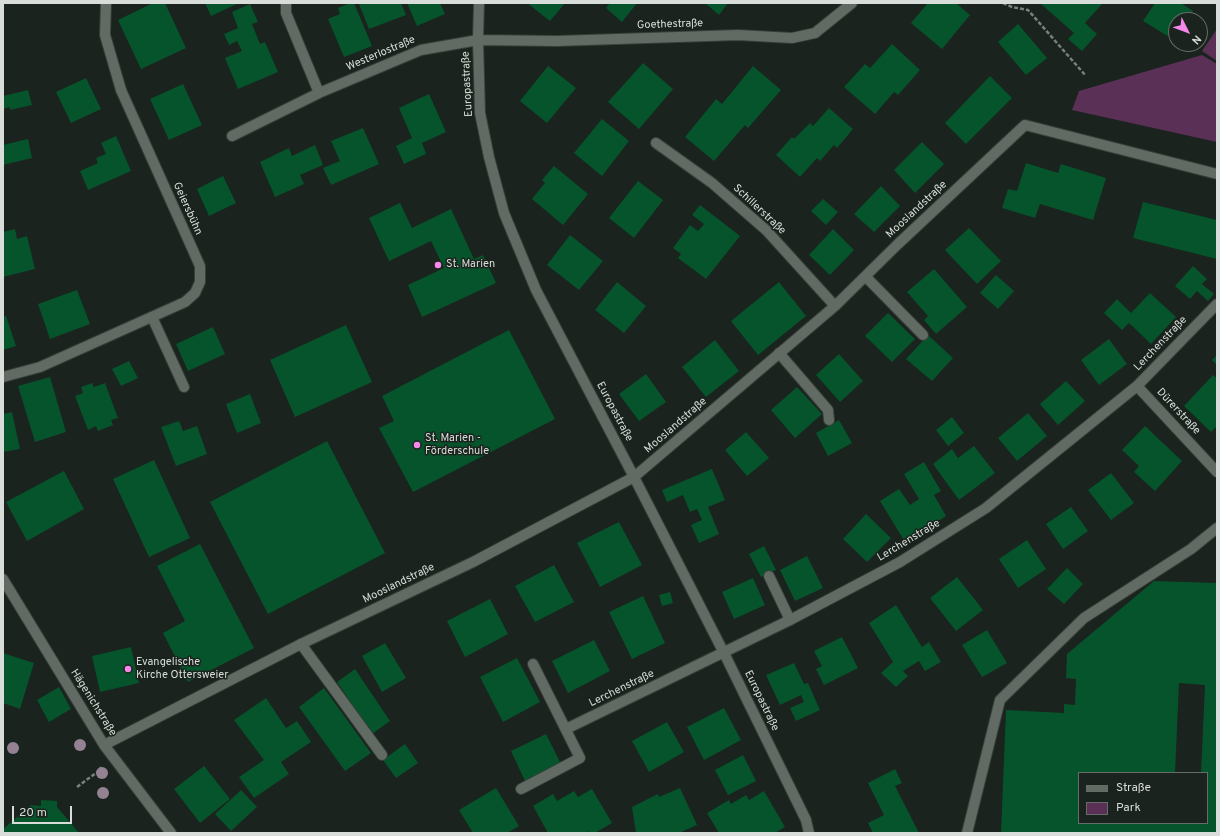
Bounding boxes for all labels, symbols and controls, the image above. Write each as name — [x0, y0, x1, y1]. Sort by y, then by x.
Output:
north arrow — [1168, 12, 1208, 52]
street label: Goethestraße — [637, 17, 703, 33]
text: N — [1188, 32, 1204, 47]
street label: Westerlostraße — [345, 34, 417, 74]
street label: Europastraße — [460, 51, 476, 117]
street label: Mooslandstraße — [884, 178, 950, 242]
street label: Geiersbühn — [169, 180, 205, 238]
street label: Schillerstraße — [730, 182, 788, 238]
place label: St. Marien — [446, 258, 495, 272]
marker: St. Marien — [433, 260, 443, 270]
street label: Lerchenstraße — [1132, 314, 1190, 374]
street label: Europastraße — [593, 380, 635, 444]
street label: Dürerstraße — [1153, 386, 1203, 438]
street label: Mooslandstraße — [642, 395, 710, 457]
place label: St. Marien - Förderschule — [425, 432, 489, 458]
marker: St. Marien - Förderschule — [412, 440, 422, 450]
street label: Lerchenstraße — [875, 517, 943, 565]
street label: Mooslandstraße — [361, 561, 437, 607]
place label: Evangelische Kirche Ottersweier — [136, 656, 229, 682]
marker: Evangelische Kirche Ottersweier — [123, 664, 133, 674]
street label: Hägenichstraße — [67, 667, 119, 739]
street label: Lerchenstraße — [587, 668, 657, 710]
street label: Europastraße — [741, 669, 781, 733]
legend — [1078, 772, 1208, 824]
text: Straße — [1116, 780, 1151, 796]
scale bar — [14, 798, 74, 824]
text: Park — [1116, 800, 1141, 816]
text: 20 m — [19, 805, 47, 821]

